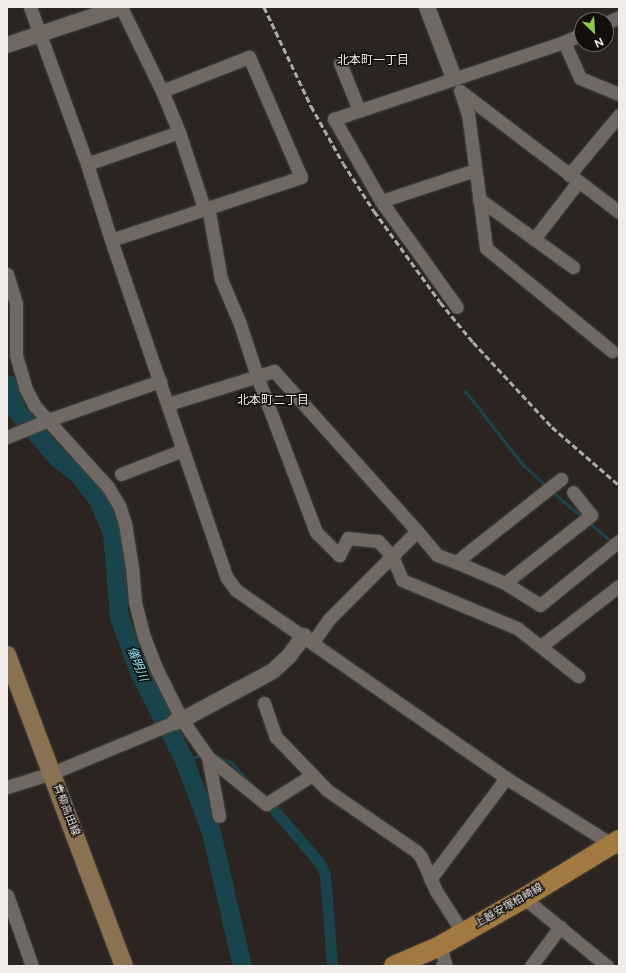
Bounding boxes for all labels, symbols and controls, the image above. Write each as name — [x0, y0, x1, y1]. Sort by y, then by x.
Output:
north arrow — [574, 12, 614, 52]
text: N — [592, 35, 605, 50]
district label: 北本町一丁目 — [337, 54, 409, 68]
district label: 北本町二丁目 — [237, 394, 309, 408]
water label: 儀明川 — [124, 645, 150, 683]
street label: 青柳高田線 — [50, 782, 82, 838]
street label: 上越安塚柏崎線 — [472, 881, 546, 931]

